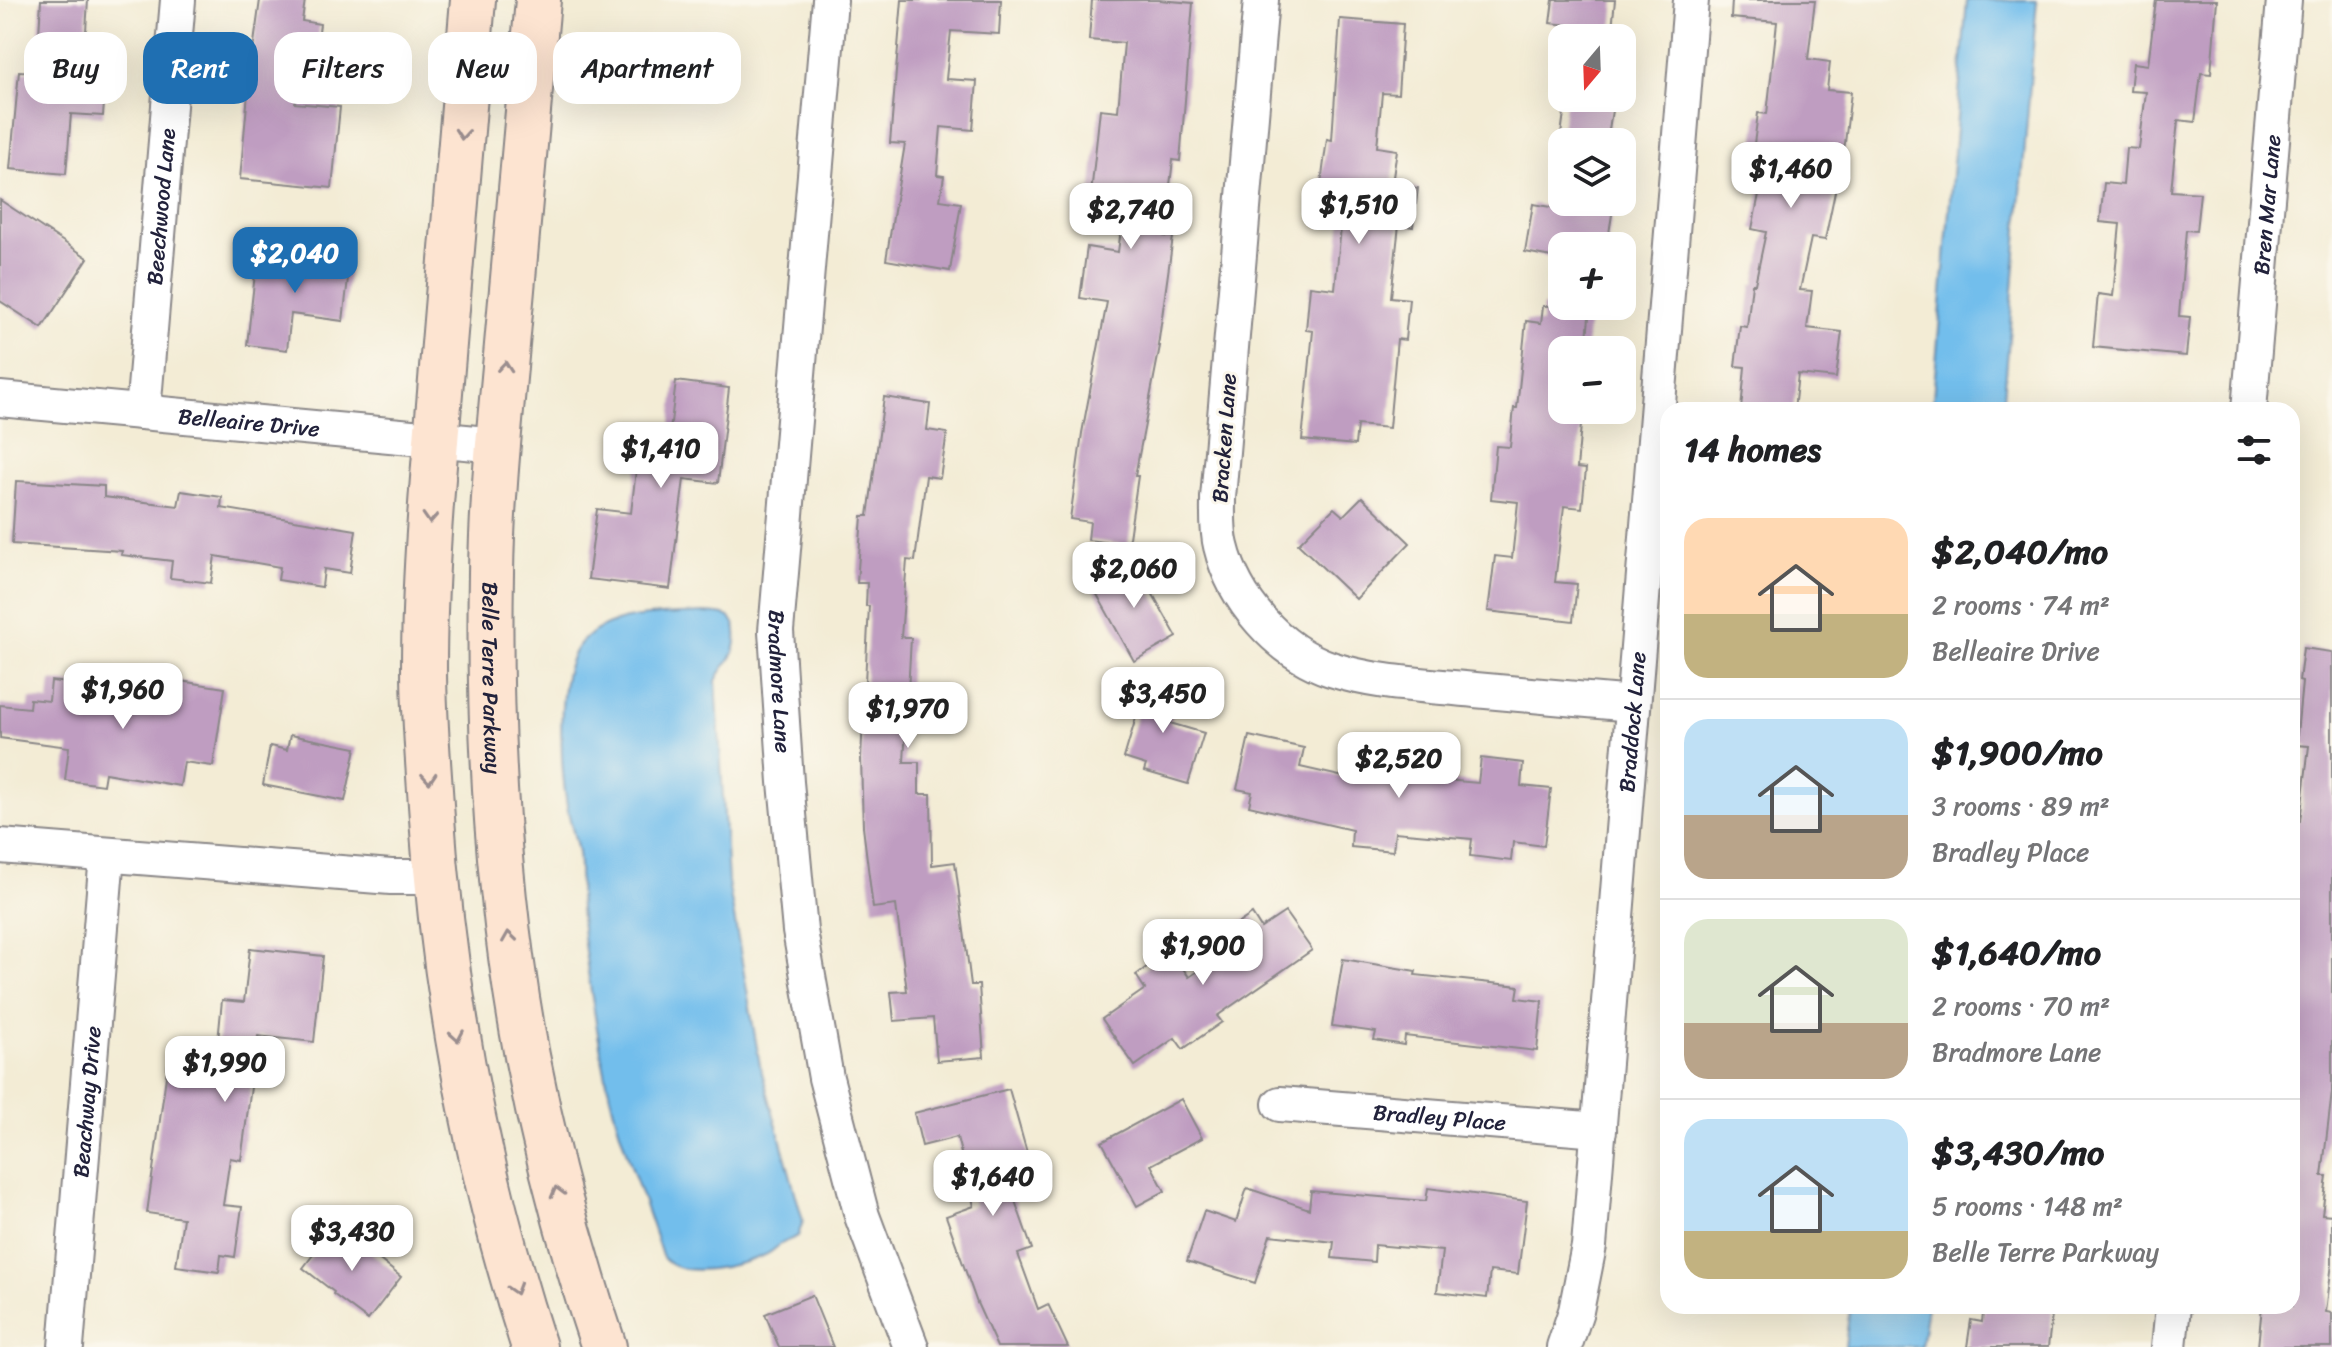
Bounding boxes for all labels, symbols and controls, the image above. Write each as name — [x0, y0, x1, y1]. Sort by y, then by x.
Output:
north arrow — [1548, 24, 1636, 112]
map controls — [1548, 24, 1636, 424]
chip: Buy — [24, 32, 127, 104]
chip: Rent — [143, 32, 258, 104]
chip: Filters — [274, 32, 412, 104]
chip: New — [428, 32, 537, 104]
chip: Apartment — [553, 32, 741, 104]
street label: Beechwood Lane — [134, 126, 187, 287]
one-way arrow — [454, 127, 471, 140]
button: layers — [1548, 128, 1636, 216]
street label: Bren Mar Lane — [2241, 133, 2292, 277]
pin: $1,460 — [1726, 142, 1856, 210]
text: $1,460 — [1749, 145, 1833, 191]
pin: $1,510 — [1294, 178, 1424, 246]
text: $1,510 — [1319, 181, 1399, 227]
pin: $2,740 — [1066, 183, 1196, 251]
text: $2,740 — [1087, 186, 1175, 232]
pin: $2,040 — [230, 227, 360, 295]
text: $2,040 — [251, 230, 339, 276]
button: + — [1548, 232, 1636, 320]
button: − — [1548, 336, 1636, 424]
one-way arrow — [496, 360, 513, 373]
street label: Bracken Lane — [1200, 372, 1248, 504]
street label: Belleaire Drive — [176, 396, 321, 448]
text: 14 homes — [1684, 420, 1821, 480]
pin: $1,410 — [596, 422, 726, 490]
text: $1,410 — [621, 425, 701, 471]
icon: filters — [2232, 428, 2276, 472]
one-way arrow — [421, 512, 438, 525]
text: $2,040/mo — [1932, 522, 2108, 582]
pin: $2,060 — [1069, 542, 1199, 610]
text: $2,060 — [1090, 545, 1178, 591]
icon: home — [1748, 550, 1844, 646]
street label: Belle Terre Parkway — [471, 582, 514, 776]
text: 2 rooms · 74 m² — [1932, 582, 2110, 628]
street label: Bradmore Lane — [756, 608, 804, 754]
text: Belleaire Drive — [1932, 628, 2100, 674]
street label: Braddock Lane — [1607, 650, 1657, 794]
pin: $1,960 — [58, 663, 188, 731]
text: $1,960 — [82, 666, 164, 712]
pin: $3,450 — [1098, 667, 1228, 735]
text: $3,450 — [1119, 670, 1207, 716]
pin: $1,970 — [843, 682, 973, 750]
text: $1,970 — [867, 685, 949, 731]
text: $1,900/mo — [1932, 723, 2103, 783]
pin: $2,520 — [1334, 732, 1464, 800]
text: $2,520 — [1356, 735, 1442, 781]
icon: home — [1748, 751, 1844, 847]
one-way arrow — [420, 772, 437, 785]
text: 3 rooms · 89 m² — [1932, 783, 2110, 829]
text: Bradley Place — [1932, 829, 2089, 875]
pin: $1,900 — [1138, 919, 1268, 987]
text: $1,900 — [1161, 922, 1245, 968]
text: $1,640/mo — [1932, 923, 2101, 983]
one-way arrow — [501, 930, 518, 943]
icon: home — [1748, 951, 1844, 1047]
text: 2 rooms · 70 m² — [1932, 983, 2110, 1029]
street label: Beachway Drive — [61, 1025, 112, 1179]
one-way arrow — [447, 1029, 464, 1043]
text: Bradmore Lane — [1932, 1029, 2101, 1075]
pin: $1,990 — [160, 1036, 290, 1104]
text: $1,990 — [183, 1039, 267, 1085]
street label: Bradley Place — [1371, 1092, 1507, 1142]
text: $3,430/mo — [1932, 1123, 2104, 1183]
pin: $1,640 — [928, 1150, 1058, 1218]
icon: home — [1748, 1151, 1844, 1247]
text: $1,640 — [951, 1153, 1035, 1199]
text: 5 rooms · 148 m² — [1932, 1183, 2123, 1229]
one-way arrow — [550, 1185, 567, 1199]
pin: $3,430 — [287, 1205, 417, 1273]
text: $3,430 — [309, 1208, 395, 1254]
text: Belle Terre Parkway — [1932, 1229, 2159, 1275]
one-way arrow — [506, 1282, 522, 1296]

